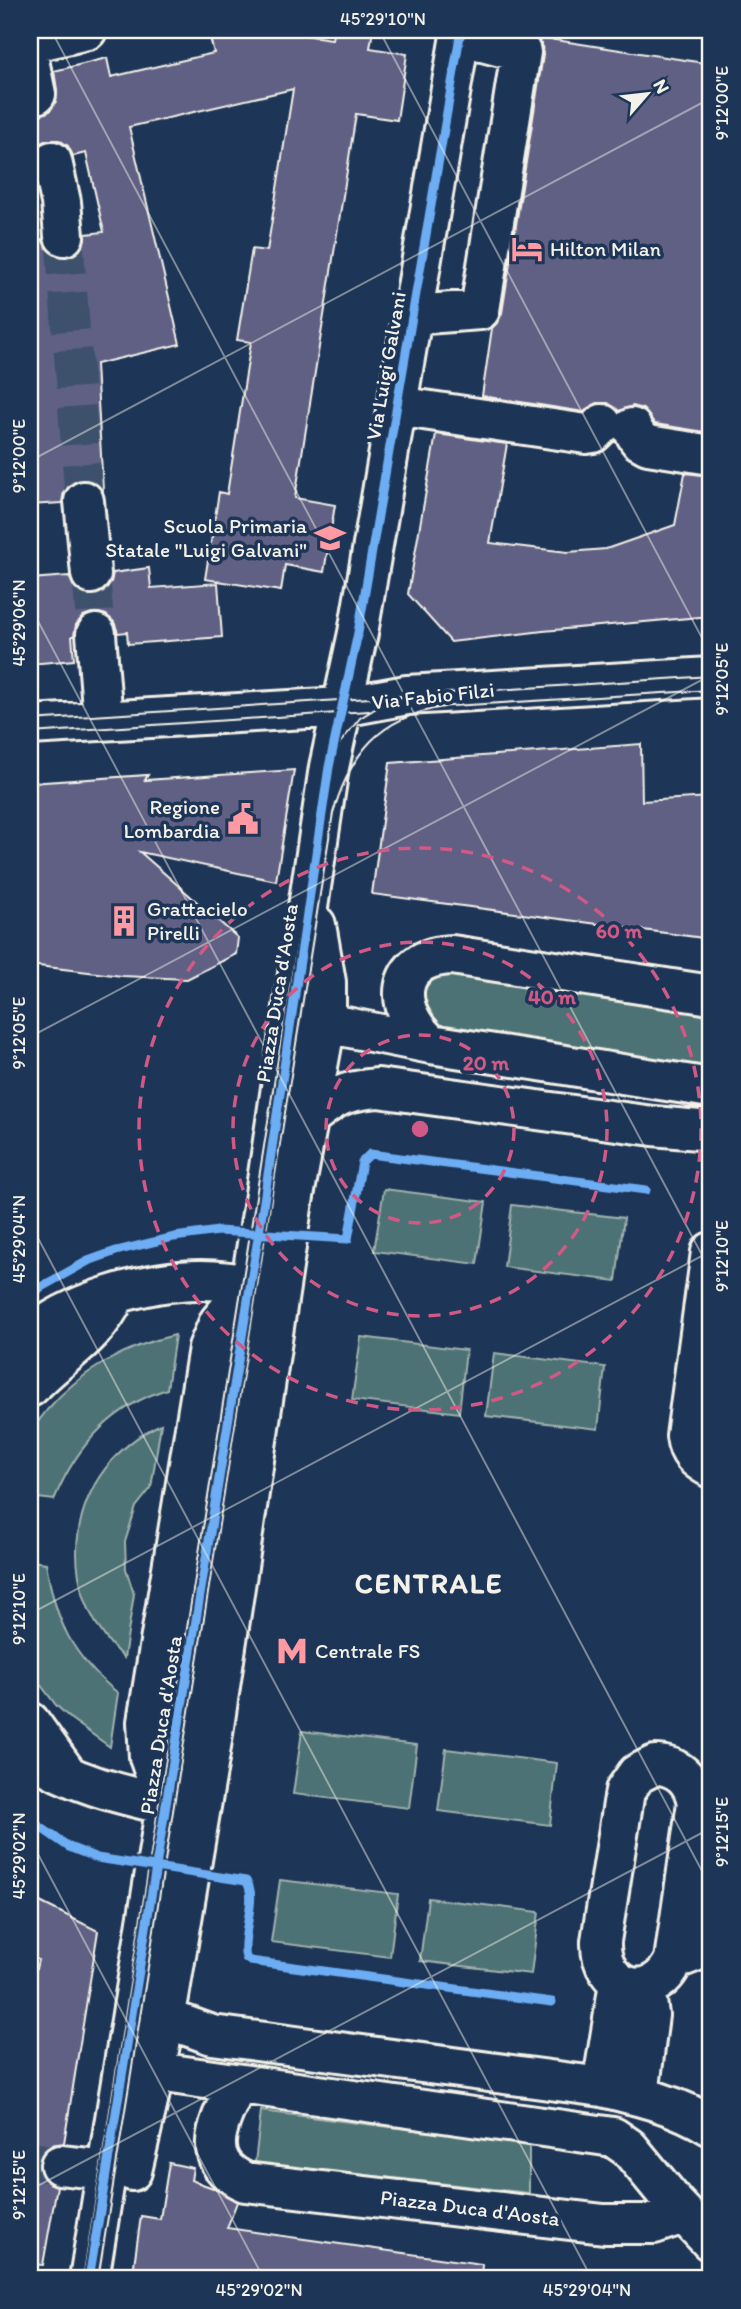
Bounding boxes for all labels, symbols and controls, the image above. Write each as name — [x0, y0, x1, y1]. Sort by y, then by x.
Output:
text: 45°29'10"N — [340, 8, 426, 30]
north arrow — [612, 60, 682, 130]
text: 9°12'00"E — [711, 66, 733, 140]
text: N — [648, 75, 675, 97]
hotel icon: Hilton Milan — [510, 232, 544, 266]
place label: Hilton Milan — [550, 236, 661, 261]
street label: Via Luigi Galvani — [360, 290, 411, 442]
text: 9°12'00"E — [8, 419, 30, 493]
place label: Scuola Primaria Statale "Luigi Galvani" — [105, 513, 307, 562]
school or university icon: Scuola Primaria Statale "Luigi Galvani" — [313, 521, 347, 555]
text: 45°29'06"N — [8, 579, 30, 667]
text: 9°12'05"E — [711, 642, 733, 715]
street label: Via Fabio Filzi — [370, 677, 496, 714]
place label: Regione Lombardia — [124, 794, 220, 843]
public building icon: Regione Lombardia — [226, 802, 260, 836]
place label: Grattacielo Pirelli — [147, 896, 248, 945]
street label: Piazza Duca d'Aosta — [250, 902, 303, 1084]
building icon: Grattacielo Pirelli — [107, 904, 141, 938]
text: 60 m — [596, 918, 643, 943]
text: 40 m — [528, 984, 576, 1009]
text: 9°12'05"E — [8, 996, 30, 1069]
text: 20 m — [463, 1050, 510, 1075]
centre of rings — [408, 1117, 432, 1141]
text: 45°29'04"N — [8, 1195, 30, 1283]
text: 9°12'10"E — [711, 1220, 733, 1292]
district label: CENTRALE — [355, 1566, 503, 1600]
text: 9°12'10"E — [8, 1573, 30, 1645]
street label: Piazza Duca d'Aosta — [134, 1634, 187, 1816]
metro station icon: Centrale FS — [275, 1634, 309, 1668]
place label: Centrale FS — [315, 1638, 420, 1663]
text: 9°12'15"E — [711, 1797, 733, 1867]
text: 45°29'02"N — [8, 1812, 30, 1900]
text: 9°12'15"E — [8, 2150, 30, 2220]
street label: Piazza Duca d'Aosta — [379, 2184, 561, 2231]
text: 45°29'02"N — [215, 2279, 303, 2301]
text: 45°29'04"N — [543, 2279, 631, 2301]

